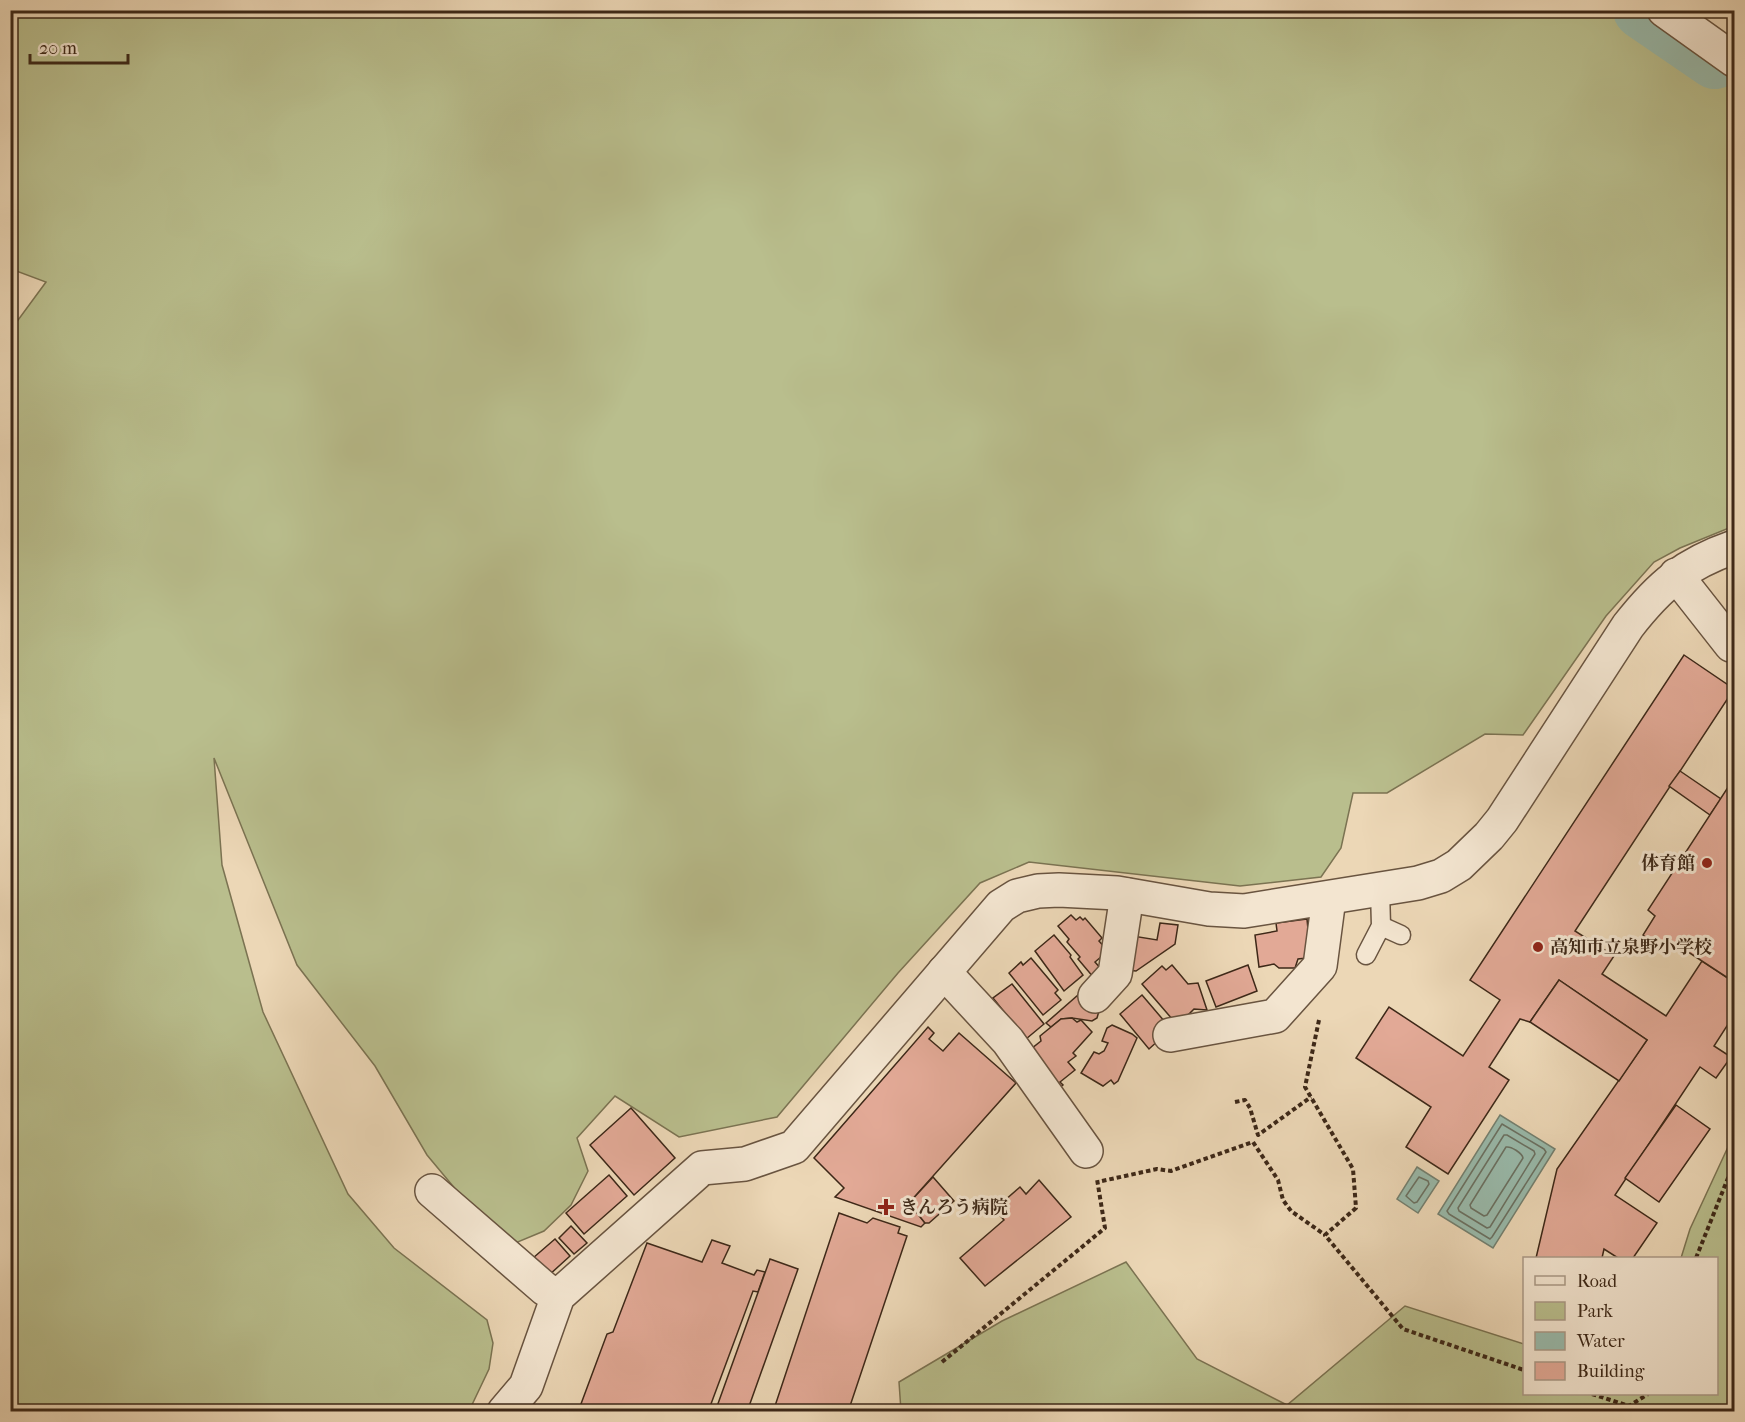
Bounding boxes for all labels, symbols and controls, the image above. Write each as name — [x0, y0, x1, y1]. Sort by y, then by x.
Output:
scale bar — [30, 27, 128, 65]
text: 20 m — [39, 38, 77, 59]
place label: 体育館 — [1641, 853, 1695, 874]
marker: 体育館 — [1700, 856, 1714, 870]
place label: 高知市立泉野小学校 — [1550, 937, 1712, 958]
marker: 高知市立泉野小学校 — [1531, 940, 1545, 954]
place label: きんろう病院 — [900, 1197, 1008, 1218]
marker: きんろう病院 — [877, 1198, 895, 1216]
legend — [1523, 1257, 1718, 1395]
text: Road — [1577, 1271, 1617, 1292]
text: Park — [1577, 1301, 1614, 1322]
text: Water — [1576, 1331, 1625, 1352]
text: Building — [1577, 1361, 1645, 1382]

